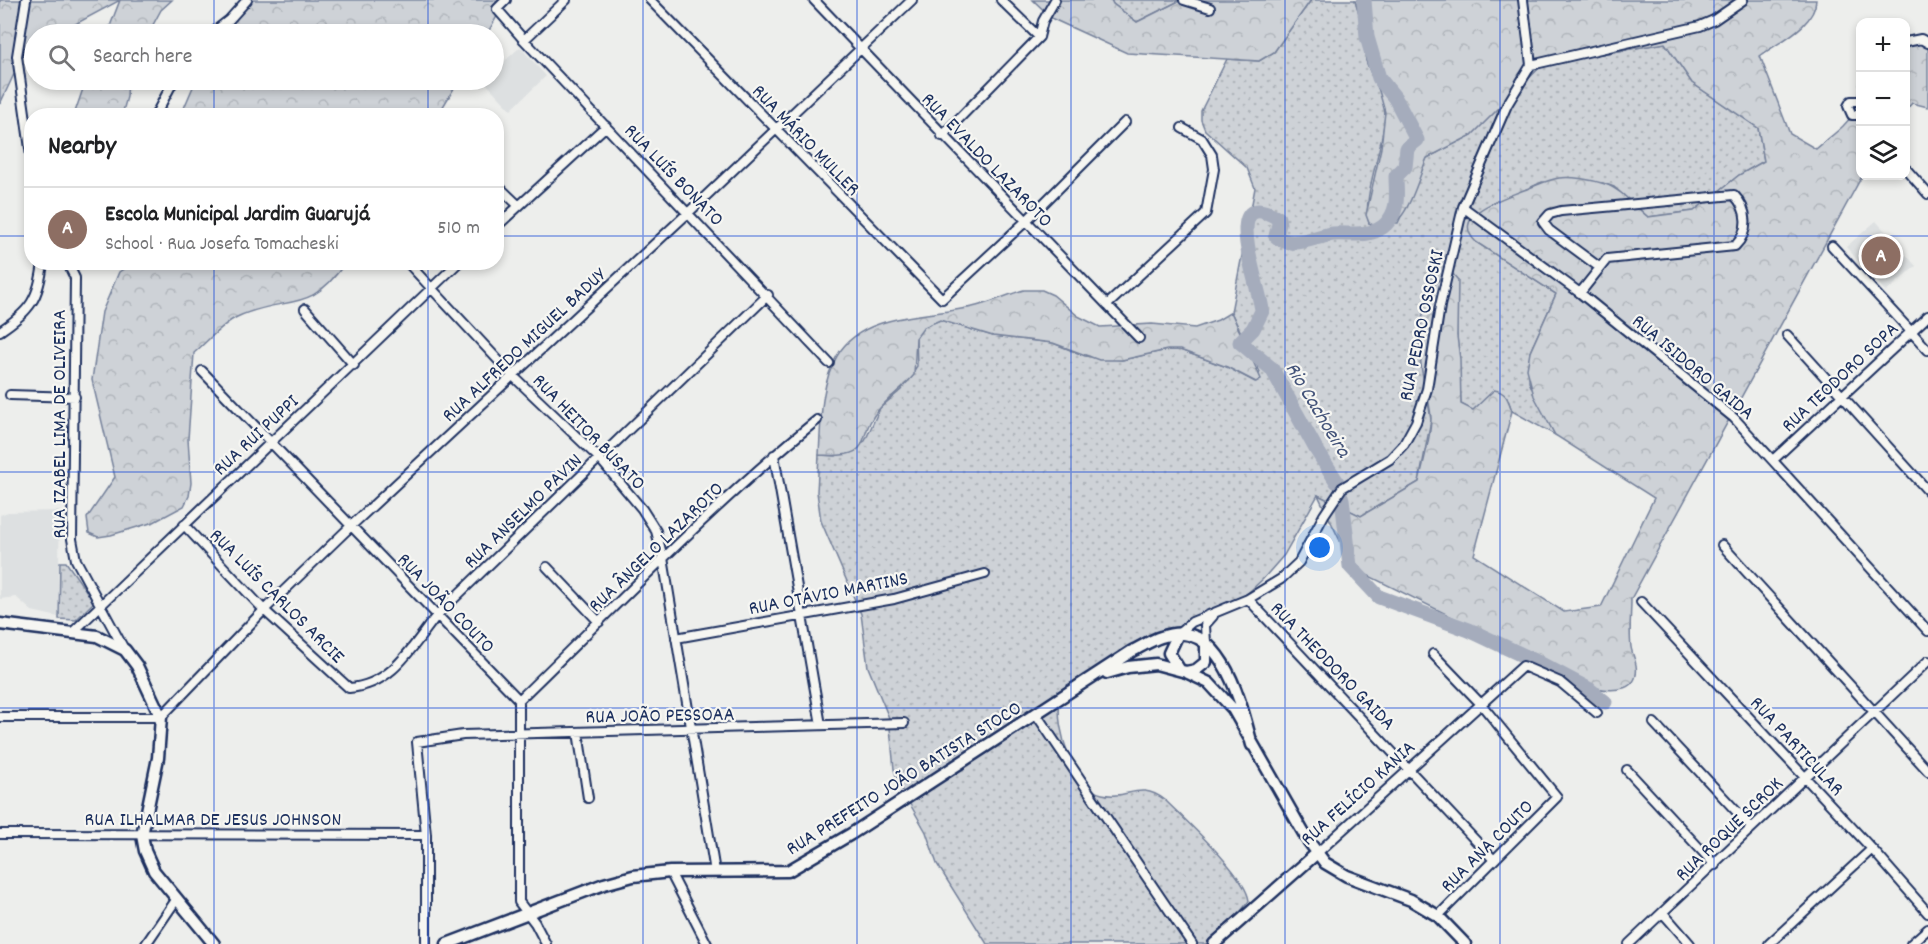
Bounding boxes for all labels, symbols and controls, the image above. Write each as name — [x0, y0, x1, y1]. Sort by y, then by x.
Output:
map controls — [1856, 18, 1910, 180]
button: + — [1856, 18, 1910, 72]
search box — [24, 24, 504, 90]
icon: search — [45, 41, 78, 74]
text: Search here — [93, 42, 192, 73]
button: − — [1856, 72, 1910, 126]
street label: RUA MÁRIO MULLER — [744, 79, 865, 203]
street label: RUA EVALDO LAZAROTO — [914, 87, 1058, 235]
street label: RUA LUÍS BONATO — [617, 119, 729, 234]
button: layers — [1856, 126, 1910, 180]
text: Nearby — [48, 129, 116, 166]
text: Escola Municipal Jardim Guarujá — [105, 200, 370, 231]
text: A — [62, 215, 73, 243]
text: 510 m — [437, 215, 480, 243]
text: School · Rua Josefa Tomacheski — [105, 231, 339, 259]
pin: A — [1862, 234, 1900, 278]
street label: RUA PEDRO OSSOSKI — [1393, 247, 1453, 404]
street label: RUA ALFREDO MIGUEL BADUY — [437, 262, 614, 430]
street label: RUA IZABEL LIMA DE OLIVEIRA — [47, 309, 75, 539]
street label: RUA ISIDORO GAIDA — [1625, 309, 1759, 428]
street label: RUA TEODORO SOPA — [1776, 316, 1906, 440]
water label: Rio Cachoeira — [1276, 357, 1357, 465]
street label: RUA HEITOR BUSATO — [525, 368, 651, 498]
street label: RUA RUI PUPPI — [208, 389, 306, 483]
street label: RUA ANSELMO PAVIN — [459, 448, 590, 576]
street label: RUA ÂNGELO LAZAROTO — [583, 476, 731, 620]
street label: RUA LUÍS CARLOS ARCIE — [202, 523, 350, 671]
your location — [1305, 533, 1334, 562]
street label: RUA JOÃO COUTO — [389, 547, 500, 661]
street label: RUA OTÁVIO MARTINS — [746, 566, 911, 624]
street label: RUA THEODORO GAIDA — [1263, 596, 1401, 738]
street label: RUA PARTICULAR — [1742, 691, 1849, 803]
street label: RUA PREFEITO JOÃO BATISTA STOCO — [782, 695, 1028, 864]
street label: RUA JOÃO PESSOAA — [585, 702, 735, 732]
street label: RUA FELÍCIO KANIA — [1295, 735, 1423, 853]
street label: RUA ROQUE SCROK — [1670, 771, 1790, 889]
street label: RUA ANA COUTO — [1435, 794, 1541, 900]
street label: RUA ILHALMAR DE JESUS JOHNSON — [85, 807, 341, 835]

